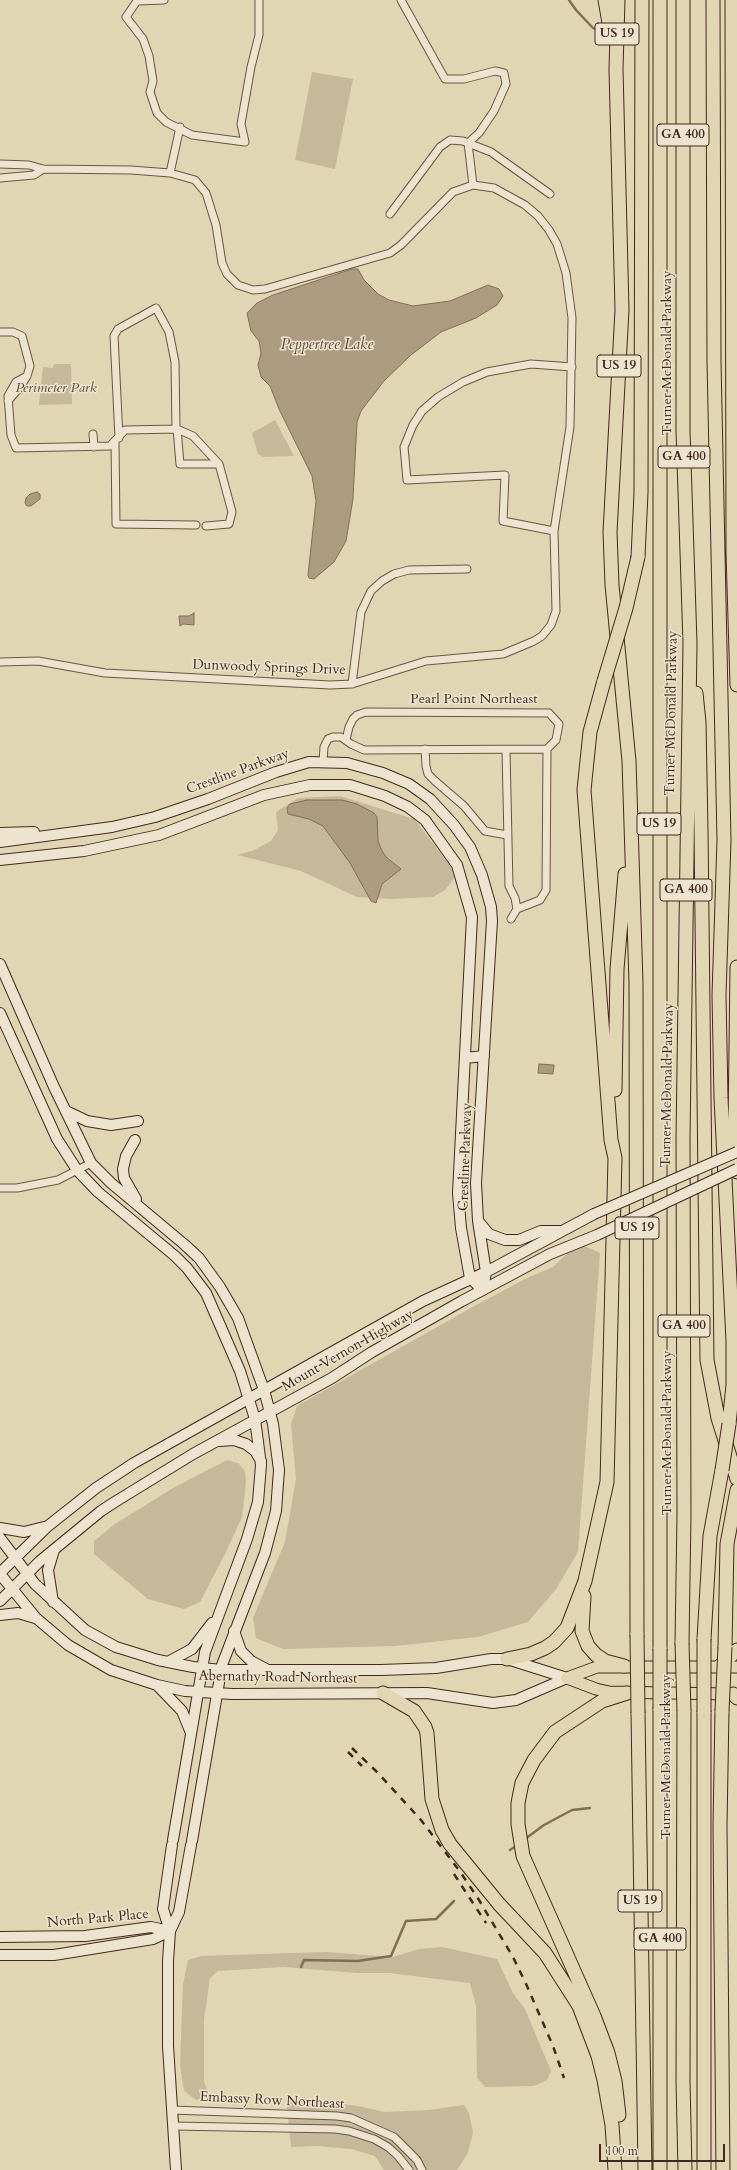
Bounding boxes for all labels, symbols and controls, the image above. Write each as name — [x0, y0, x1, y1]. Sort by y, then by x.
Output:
road number: US 19 — [595, 23, 639, 45]
road number: GA 400 — [657, 124, 709, 146]
street label: Turner McDonald Parkway — [660, 270, 676, 436]
water label: Peppertree Lake — [281, 337, 373, 355]
road number: US 19 — [597, 355, 641, 377]
park label: Perimeter Park — [15, 381, 97, 397]
road number: GA 400 — [658, 446, 710, 468]
street label: Turner McDonald Parkway — [662, 630, 682, 796]
street label: Dunwoody Springs Drive — [192, 657, 346, 679]
street label: Pearl Point Northeast — [410, 692, 538, 708]
street label: Crestline Parkway — [184, 746, 292, 798]
road number: US 19 — [637, 813, 681, 835]
road number: GA 400 — [660, 879, 712, 901]
street label: Turner McDonald Parkway — [658, 1002, 678, 1168]
street label: Crestline Parkway — [456, 1103, 476, 1211]
road number: US 19 — [615, 1217, 659, 1239]
street label: Mount Vernon Highway — [279, 1306, 417, 1396]
road number: GA 400 — [658, 1315, 710, 1337]
street label: Turner McDonald Parkway — [660, 1350, 676, 1516]
street label: Abernathy Road Northeast — [198, 1668, 358, 1688]
street label: Turner McDonald Parkway — [659, 1674, 675, 1840]
road number: US 19 — [618, 1890, 662, 1912]
street label: North Park Place — [47, 1906, 149, 1932]
road number: GA 400 — [634, 1928, 686, 1950]
street label: Embassy Row Northeast — [199, 2089, 345, 2113]
scale bar — [601, 2136, 727, 2162]
text: 100 m — [606, 2143, 638, 2159]

